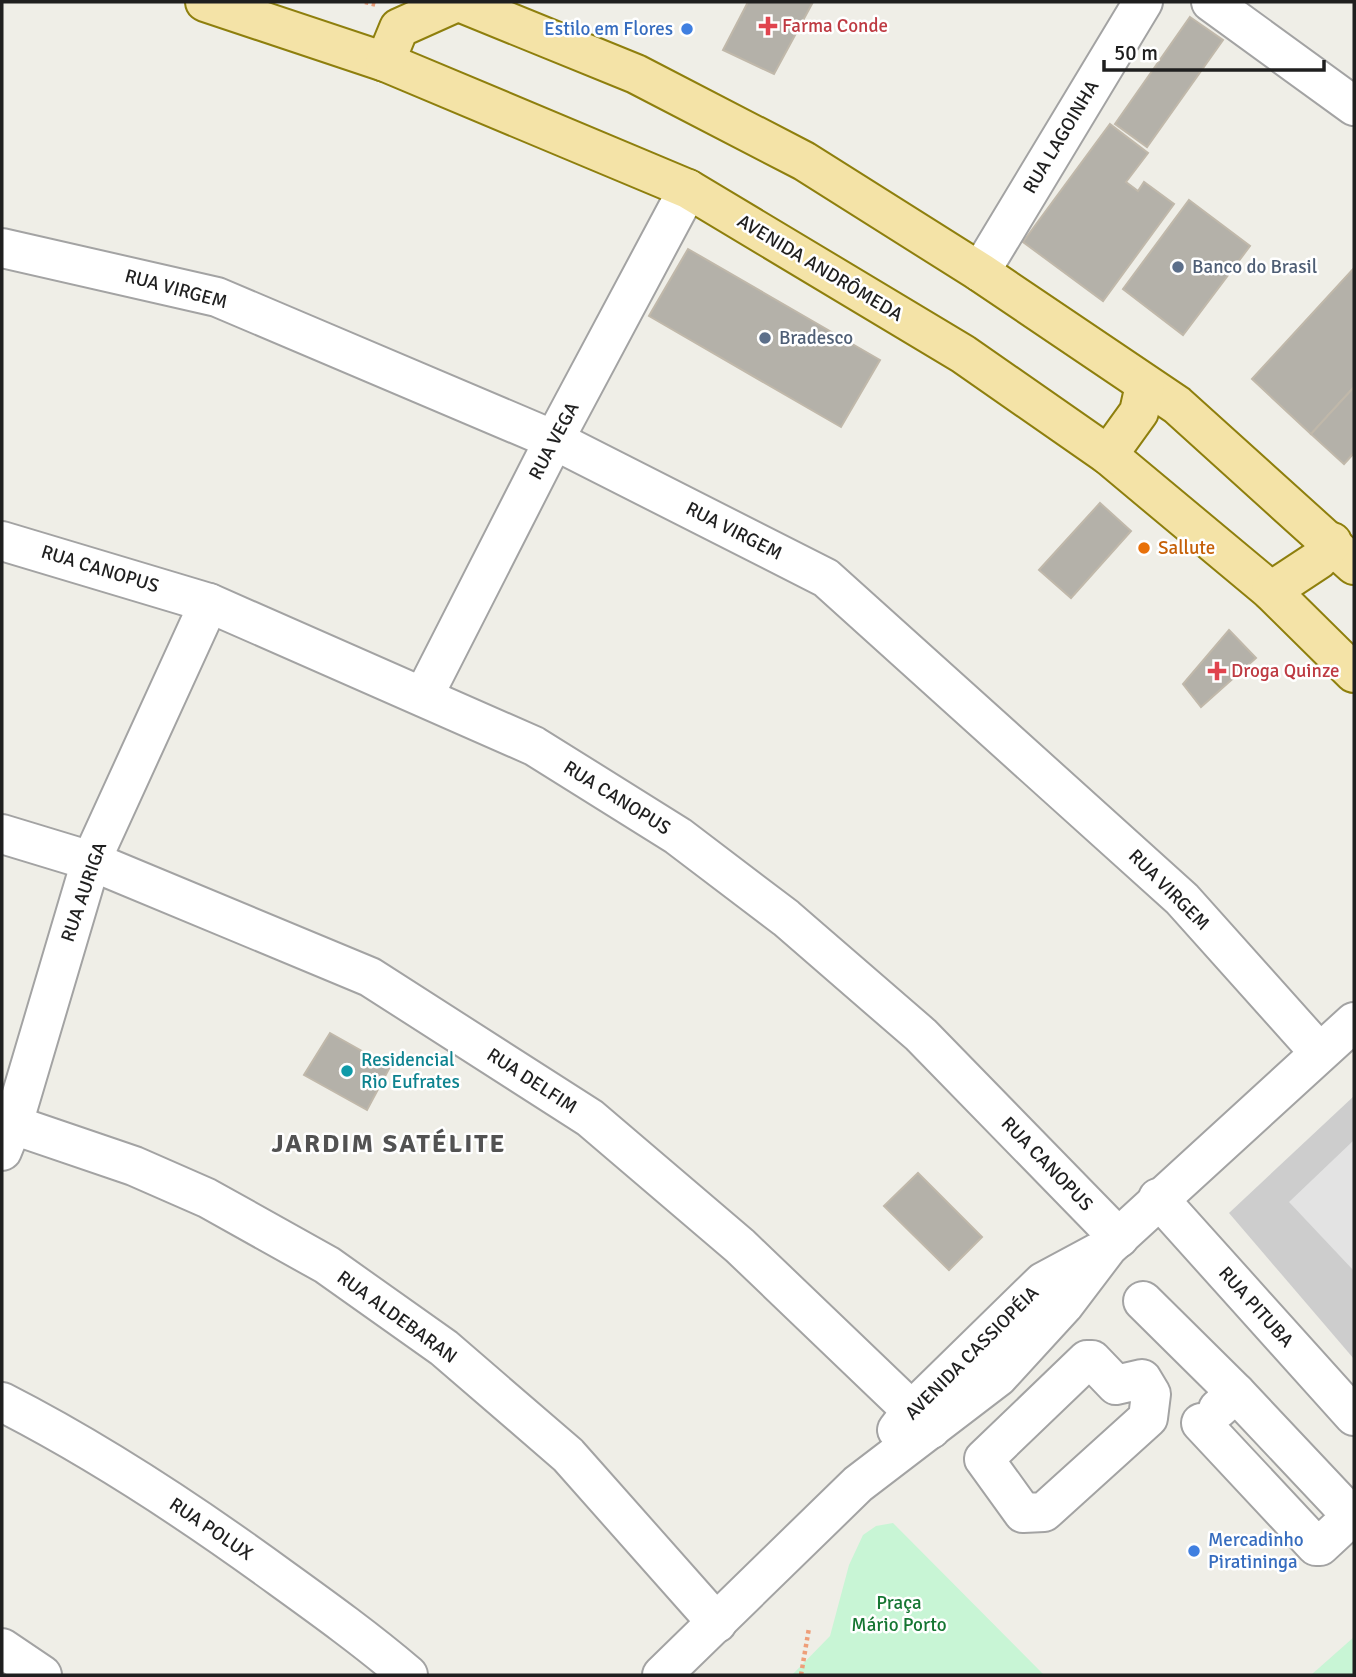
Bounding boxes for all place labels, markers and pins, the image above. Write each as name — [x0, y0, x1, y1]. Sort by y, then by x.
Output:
place label: Farma Conde — [782, 14, 888, 38]
place label: Estilo em Flores — [544, 17, 673, 41]
marker: Farma Conde — [760, 18, 776, 34]
marker: Estilo em Flores — [679, 21, 695, 37]
place label: Banco do Brasil — [1192, 255, 1317, 279]
marker: Banco do Brasil — [1170, 259, 1186, 275]
place label: Bradesco — [779, 326, 853, 350]
marker: Bradesco — [757, 330, 773, 346]
place label: Sallute — [1158, 536, 1215, 560]
marker: Sallute — [1136, 540, 1152, 556]
place label: Droga Quinze — [1231, 659, 1340, 683]
marker: Droga Quinze — [1209, 663, 1225, 679]
place label: Residencial Rio Eufrates — [361, 1048, 460, 1094]
marker: Residencial Rio Eufrates — [339, 1063, 355, 1079]
place label: Mercadinho Piratininga — [1208, 1528, 1304, 1574]
marker: Mercadinho Piratininga — [1186, 1543, 1202, 1559]

